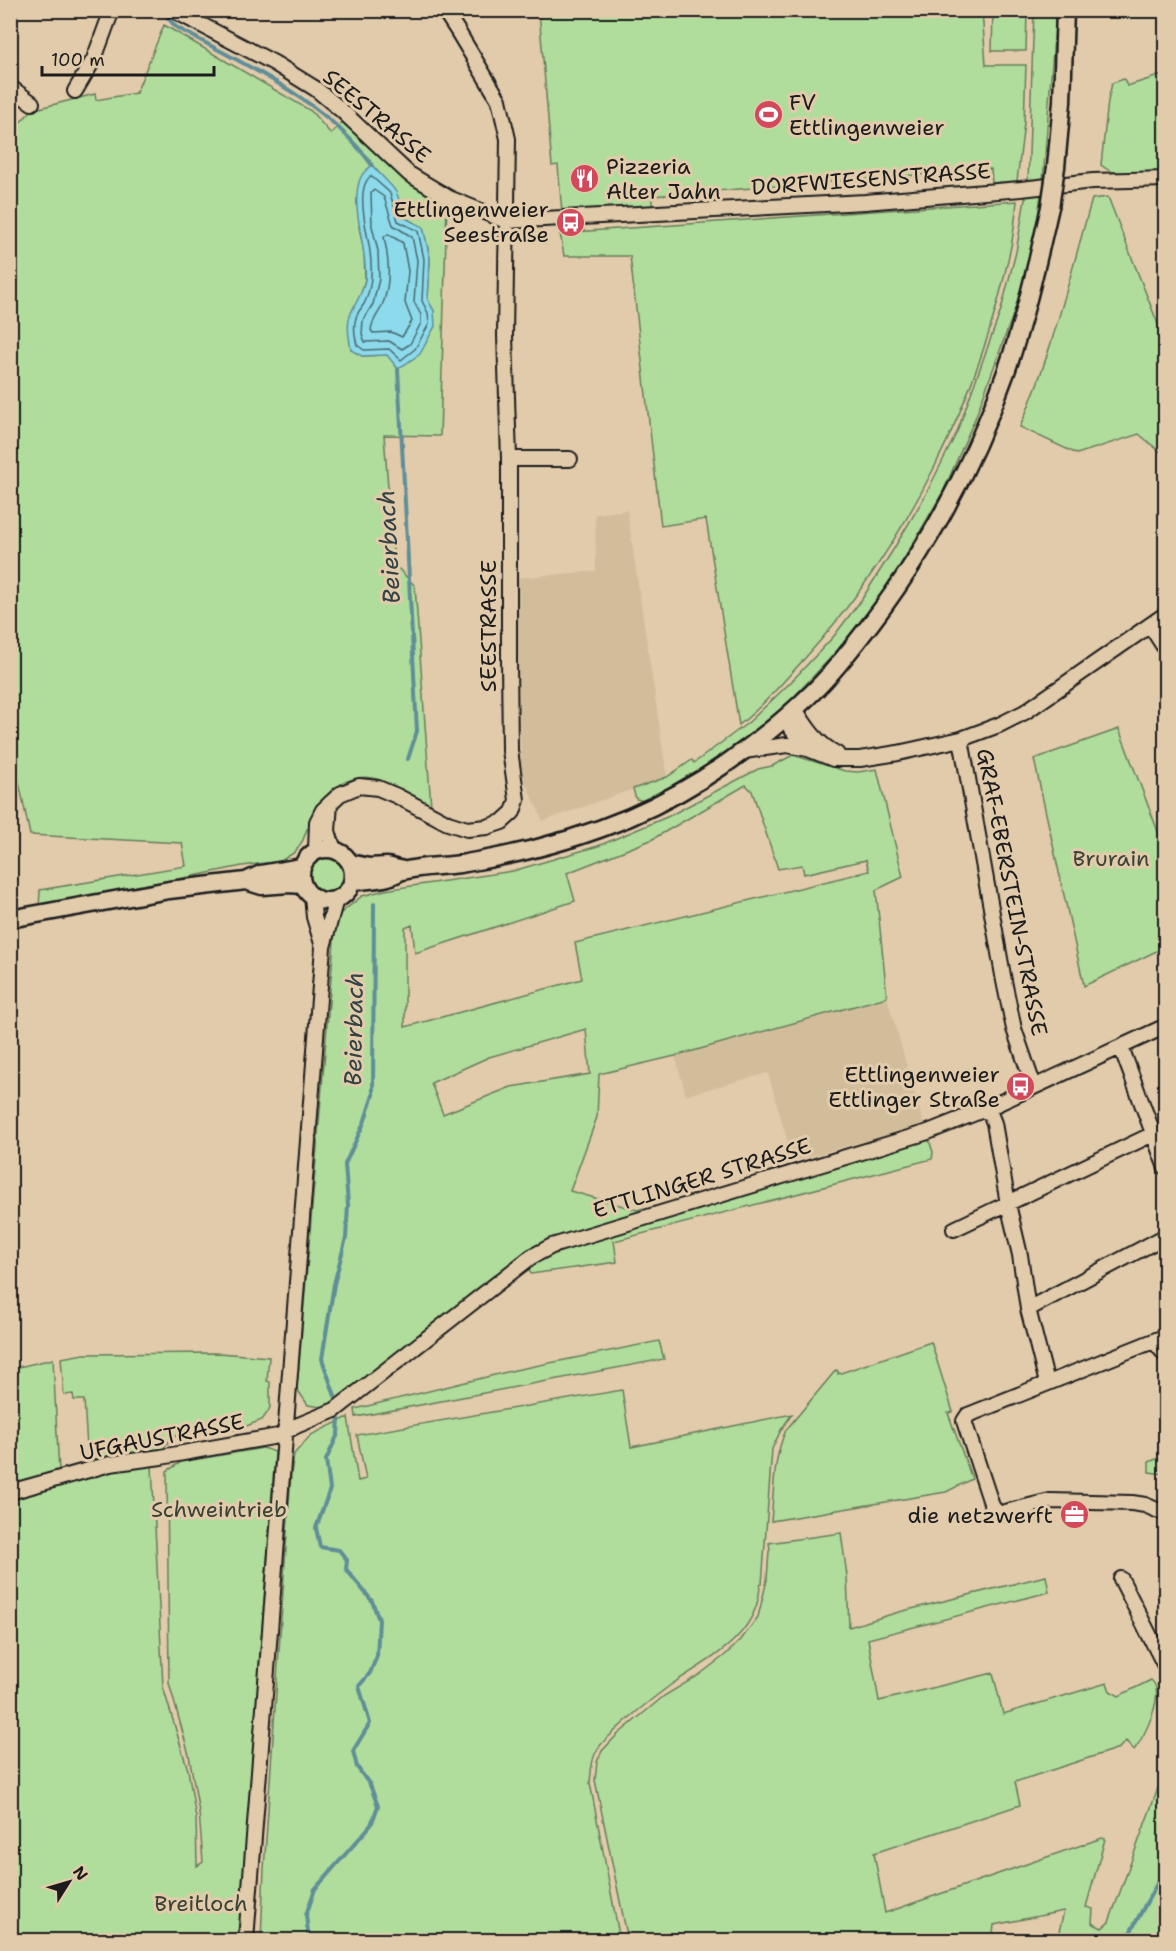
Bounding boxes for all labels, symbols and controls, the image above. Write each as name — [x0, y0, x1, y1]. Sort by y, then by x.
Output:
scale bar — [42, 39, 214, 77]
text: 100 m — [51, 48, 105, 72]
street label: SEESTRASSE — [317, 62, 437, 170]
place label: FV Ettlingenweier — [789, 88, 945, 142]
sports icon: FV Ettlingenweier — [752, 99, 784, 131]
place label: Pizzeria Alter Jahn — [606, 152, 721, 206]
street label: DORFWIESENSTRASSE — [750, 156, 992, 202]
restaurant icon: Pizzeria Alter Jahn — [569, 163, 601, 195]
place label: Ettlingenweier Seestraße — [393, 195, 549, 249]
bus stop icon: Ettlingenweier Seestraße — [554, 206, 586, 238]
water label: Beierbach — [370, 489, 408, 605]
street label: SEESTRASSE — [474, 560, 503, 692]
street label: GRAF-EBERSTEIN-STRASSE — [970, 746, 1054, 1038]
park label: Brurain — [1072, 844, 1150, 873]
water label: Beierbach — [337, 972, 371, 1086]
place label: Ettlingenweier Ettlinger Straße — [828, 1060, 1000, 1114]
bus stop icon: Ettlingenweier Ettlinger Straße — [1005, 1071, 1037, 1103]
street label: ETTLINGER STRASSE — [589, 1131, 815, 1225]
street label: UFGAUSTRASSE — [77, 1407, 247, 1467]
park label: Schweintrieb — [151, 1495, 287, 1524]
office icon: die netzwerft — [1058, 1499, 1090, 1531]
place label: die netzwerft — [907, 1501, 1053, 1530]
north arrow — [39, 1852, 99, 1912]
text: N — [68, 1862, 93, 1885]
park label: Breitloch — [154, 1889, 248, 1918]

